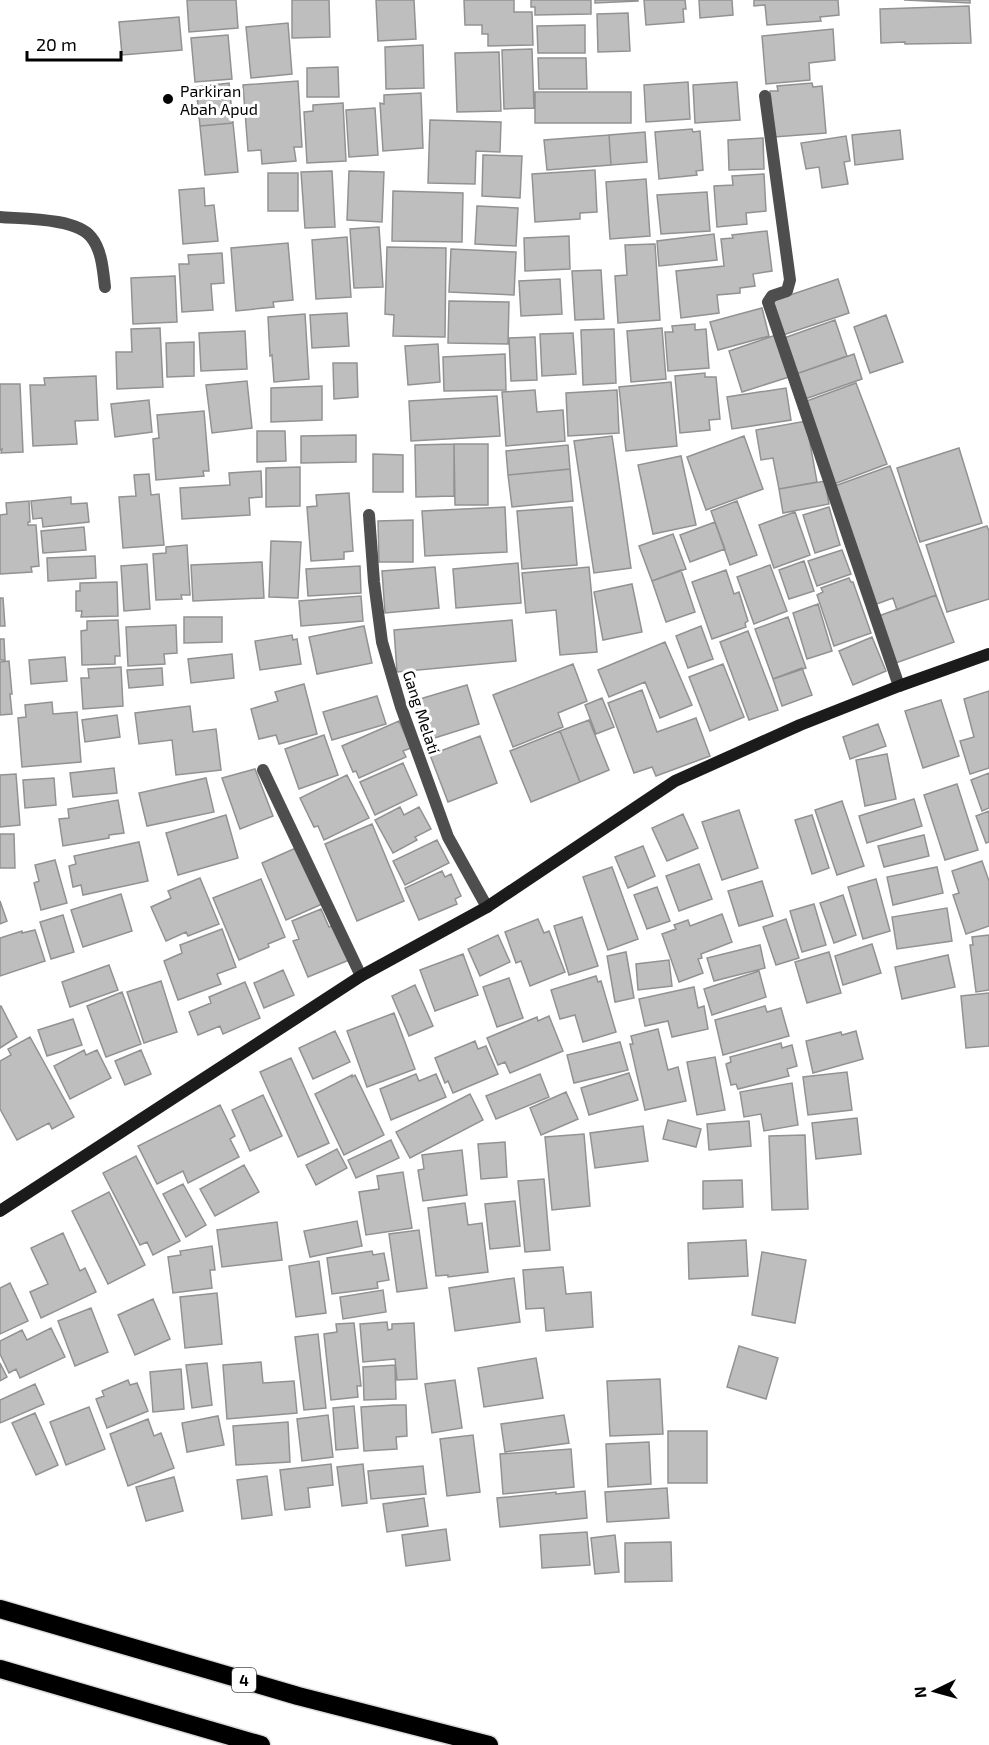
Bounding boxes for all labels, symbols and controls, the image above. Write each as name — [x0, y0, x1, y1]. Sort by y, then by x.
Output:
scale bar — [27, 24, 122, 62]
text: 20 m — [36, 33, 77, 55]
place label: Parkiran Abah Apud — [180, 81, 258, 118]
marker: Parkiran Abah Apud — [161, 92, 175, 106]
street label: Gang Melati — [400, 668, 444, 756]
north arrow — [905, 1661, 965, 1721]
road number: 4 — [232, 1668, 256, 1692]
text: N — [910, 1686, 930, 1699]

